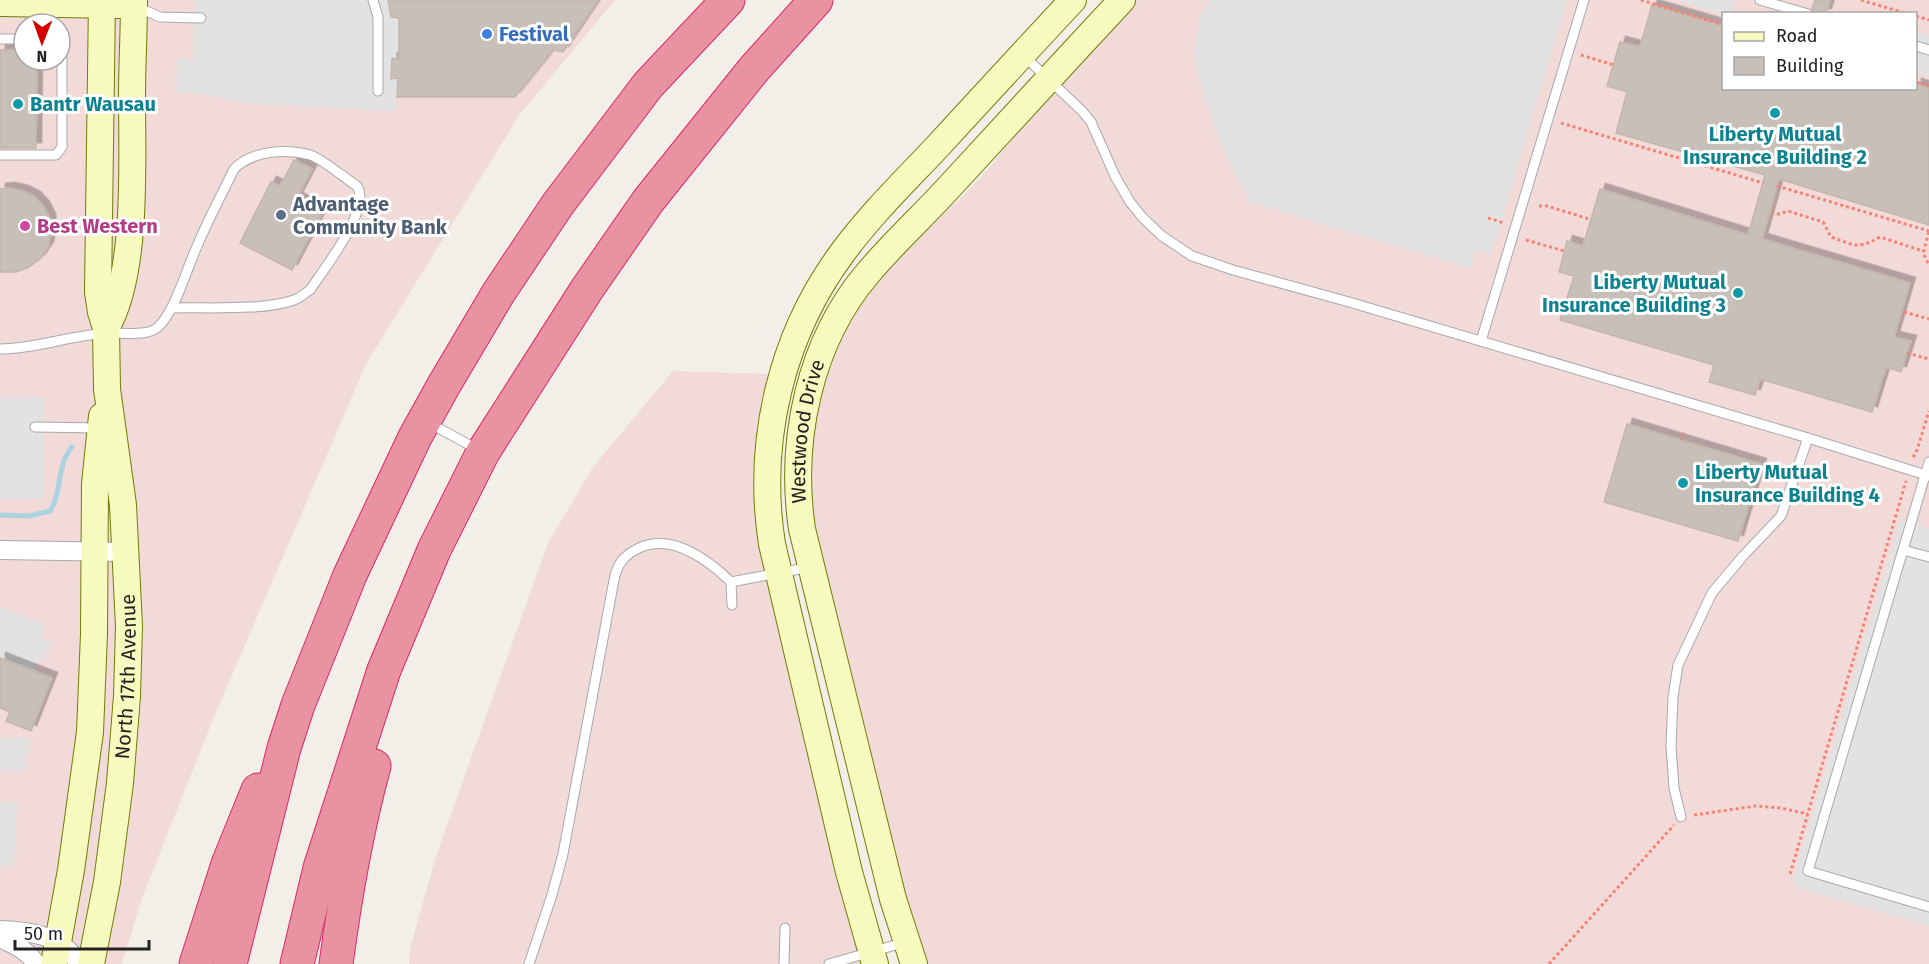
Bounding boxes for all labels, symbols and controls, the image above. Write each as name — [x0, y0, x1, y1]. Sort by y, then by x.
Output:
north arrow — [12, 12, 72, 72]
legend — [1722, 12, 1917, 90]
place label: Festival — [499, 22, 569, 46]
text: Road — [1776, 25, 1818, 47]
marker: Festival — [480, 27, 494, 41]
text: N — [36, 47, 47, 66]
text: Building — [1776, 55, 1844, 77]
place label: Bantr Wausau — [30, 92, 156, 116]
marker: Bantr Wausau — [11, 97, 25, 111]
marker: Liberty Mutual Insurance Building 2 — [1768, 106, 1782, 120]
place label: Liberty Mutual Insurance Building 2 — [1683, 122, 1867, 169]
place label: Advantage Community Bank — [292, 192, 448, 239]
marker: Advantage Community Bank — [274, 208, 288, 222]
place label: Best Western — [37, 214, 158, 238]
marker: Best Western — [18, 219, 32, 233]
place label: Liberty Mutual Insurance Building 3 — [1542, 270, 1726, 317]
marker: Liberty Mutual Insurance Building 3 — [1731, 286, 1745, 300]
street label: Westwood Drive — [786, 356, 830, 504]
place label: Liberty Mutual Insurance Building 4 — [1695, 460, 1880, 507]
marker: Liberty Mutual Insurance Building 4 — [1676, 476, 1690, 490]
street label: North 17th Avenue — [110, 593, 141, 760]
scale bar — [15, 913, 148, 951]
text: 50 m — [24, 923, 63, 945]

